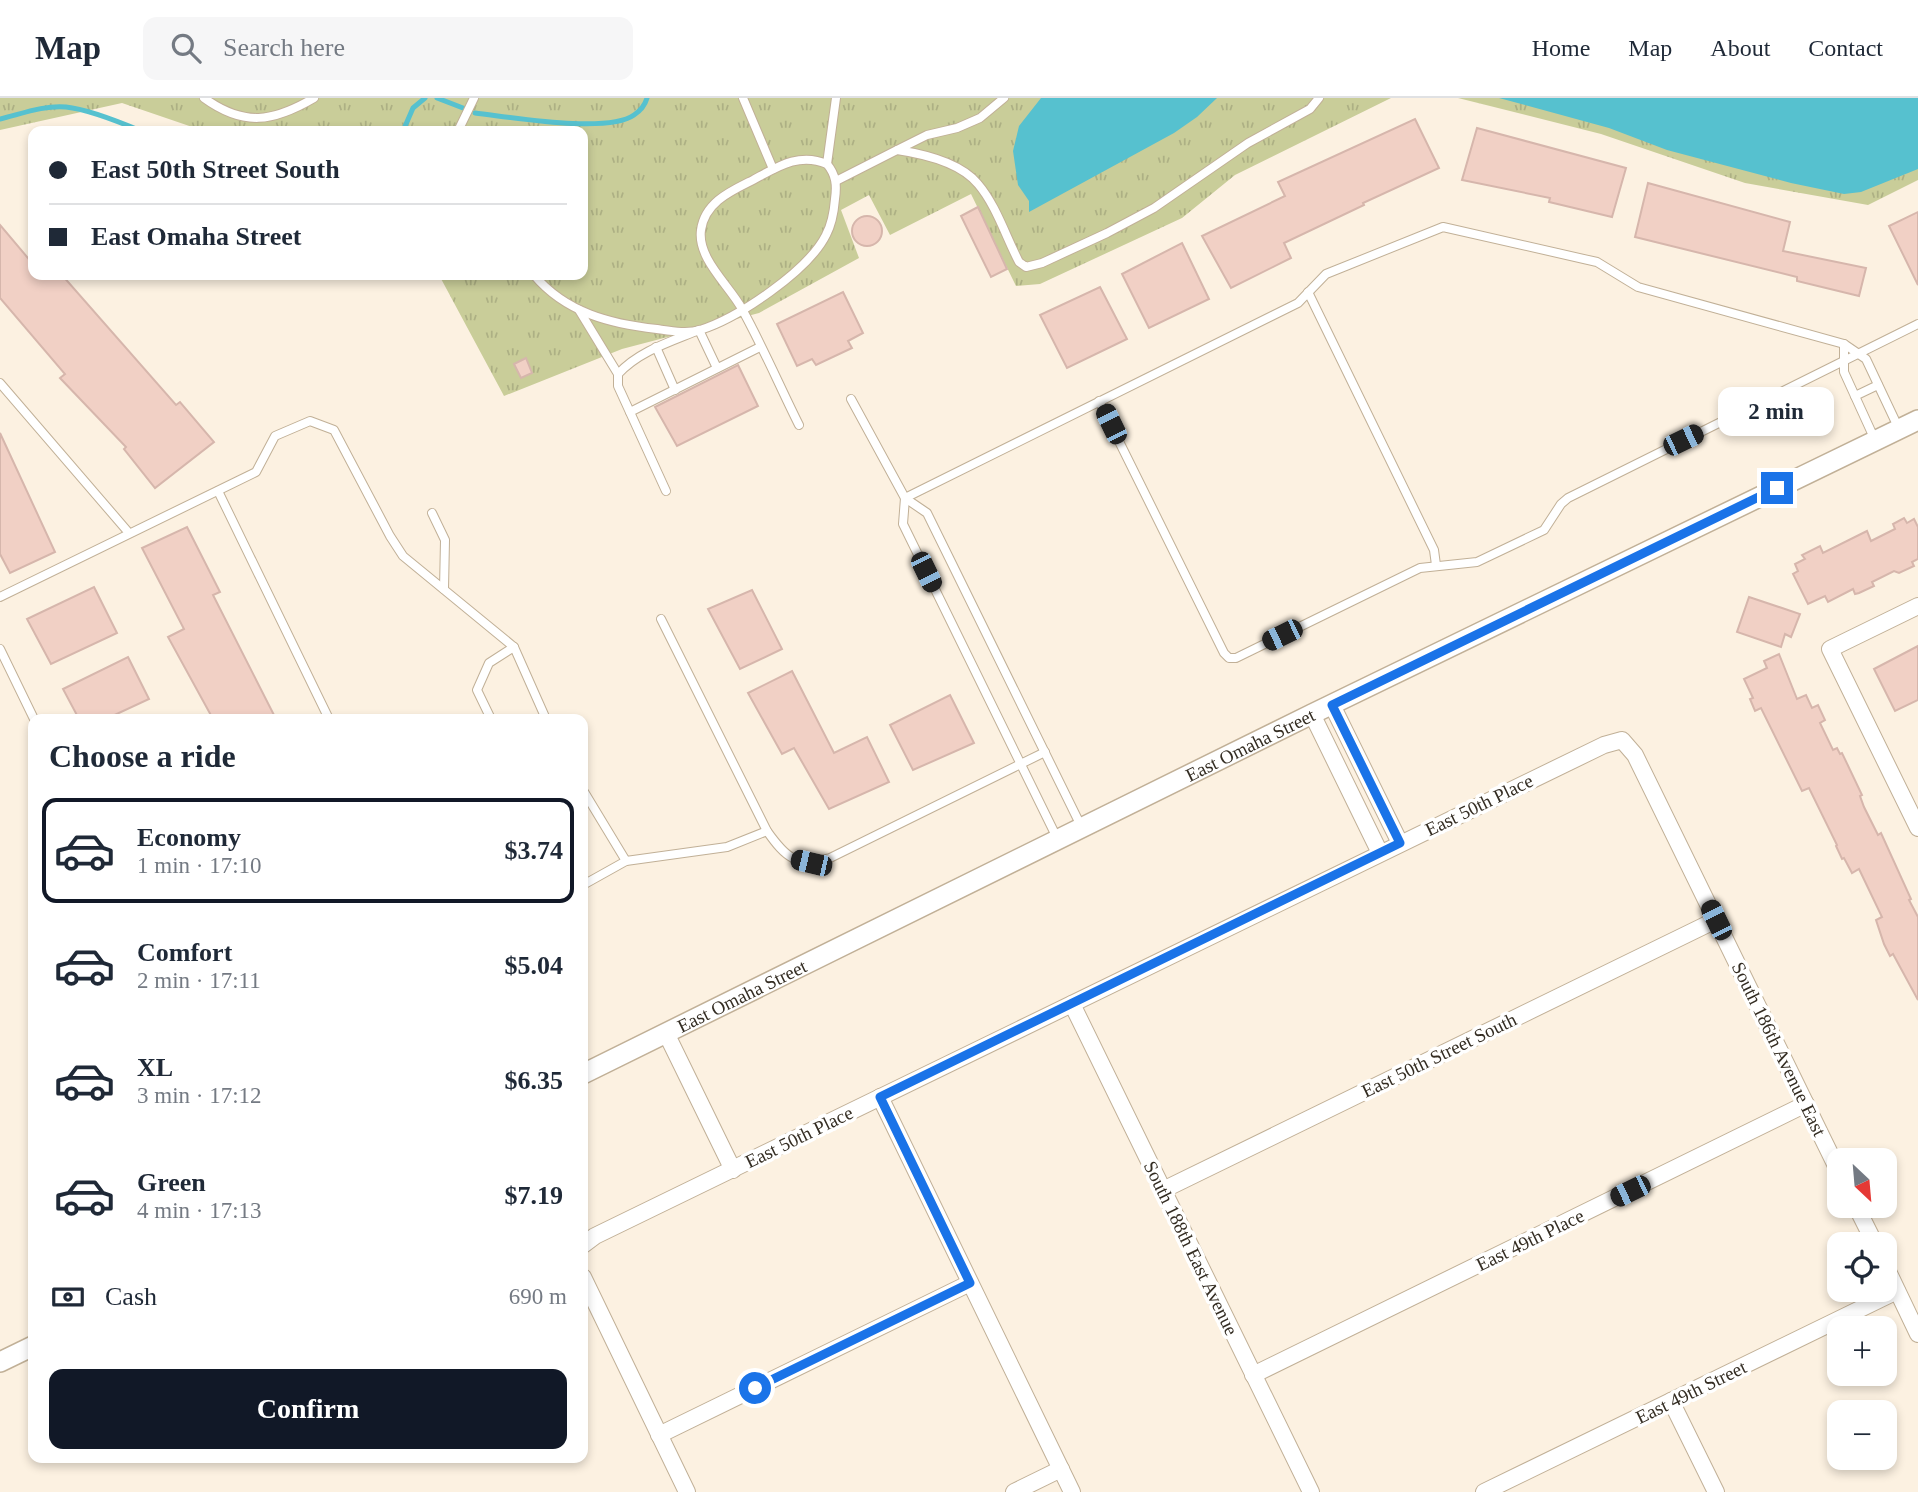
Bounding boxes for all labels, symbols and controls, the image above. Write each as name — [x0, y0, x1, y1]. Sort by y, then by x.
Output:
search box — [143, 17, 633, 80]
icon: search — [167, 29, 205, 67]
text: Map — [35, 30, 101, 66]
text: Search here — [223, 33, 345, 62]
text: Home — [1532, 35, 1590, 61]
text: Map — [1628, 35, 1672, 61]
text: About — [1710, 35, 1770, 61]
text: Contact — [1808, 35, 1883, 61]
text: East 50th Street South — [91, 155, 340, 184]
text: East Omaha Street — [91, 222, 301, 251]
callout: 2 min — [1719, 386, 1835, 436]
text: 2 min — [1748, 399, 1804, 424]
car — [1093, 401, 1130, 447]
car — [1660, 421, 1707, 459]
route end — [1761, 472, 1793, 504]
car — [908, 549, 945, 595]
car — [1259, 616, 1306, 654]
street label: East Omaha Street — [1182, 704, 1319, 785]
text: Choose a ride — [49, 738, 236, 774]
street label: East 50th Place — [1422, 770, 1536, 840]
icon: car — [53, 819, 116, 882]
text: Economy — [137, 823, 241, 852]
text: $3.74 — [505, 836, 563, 865]
car — [789, 848, 834, 878]
text: 1 min · 17:10 — [137, 853, 262, 878]
car — [1698, 897, 1735, 943]
icon: car — [53, 934, 116, 997]
text: Comfort — [137, 938, 232, 967]
text: $5.04 — [505, 951, 563, 980]
street label: East Omaha Street — [674, 955, 810, 1036]
street label: South 186th Avenue East — [1728, 958, 1831, 1140]
text: 2 min · 17:11 — [137, 968, 261, 993]
street label: East 50th Street South — [1358, 1008, 1520, 1102]
icon: car — [53, 1049, 116, 1112]
text: XL — [137, 1053, 173, 1082]
text: $6.35 — [505, 1066, 563, 1095]
text: 3 min · 17:12 — [137, 1083, 262, 1108]
street label: East 50th Place — [742, 1102, 856, 1172]
north arrow — [1827, 1148, 1897, 1218]
map controls — [1827, 1148, 1897, 1470]
street label: South 188th East Avenue — [1140, 1157, 1242, 1339]
icon: car — [53, 1164, 116, 1227]
text: Green — [137, 1168, 206, 1197]
car — [1607, 1172, 1654, 1210]
text: $7.19 — [505, 1181, 563, 1210]
text: 4 min · 17:13 — [137, 1198, 262, 1223]
street label: East 49th Place — [1473, 1205, 1587, 1275]
button: locate — [1827, 1232, 1897, 1302]
icon: cash — [49, 1278, 87, 1316]
text: Cash — [105, 1282, 157, 1311]
text: 690 m — [509, 1284, 567, 1309]
button: + — [1827, 1316, 1897, 1386]
street label: East 49th Street — [1632, 1356, 1750, 1428]
button: Confirm — [49, 1369, 567, 1449]
route start — [739, 1372, 771, 1404]
button: − — [1827, 1400, 1897, 1470]

